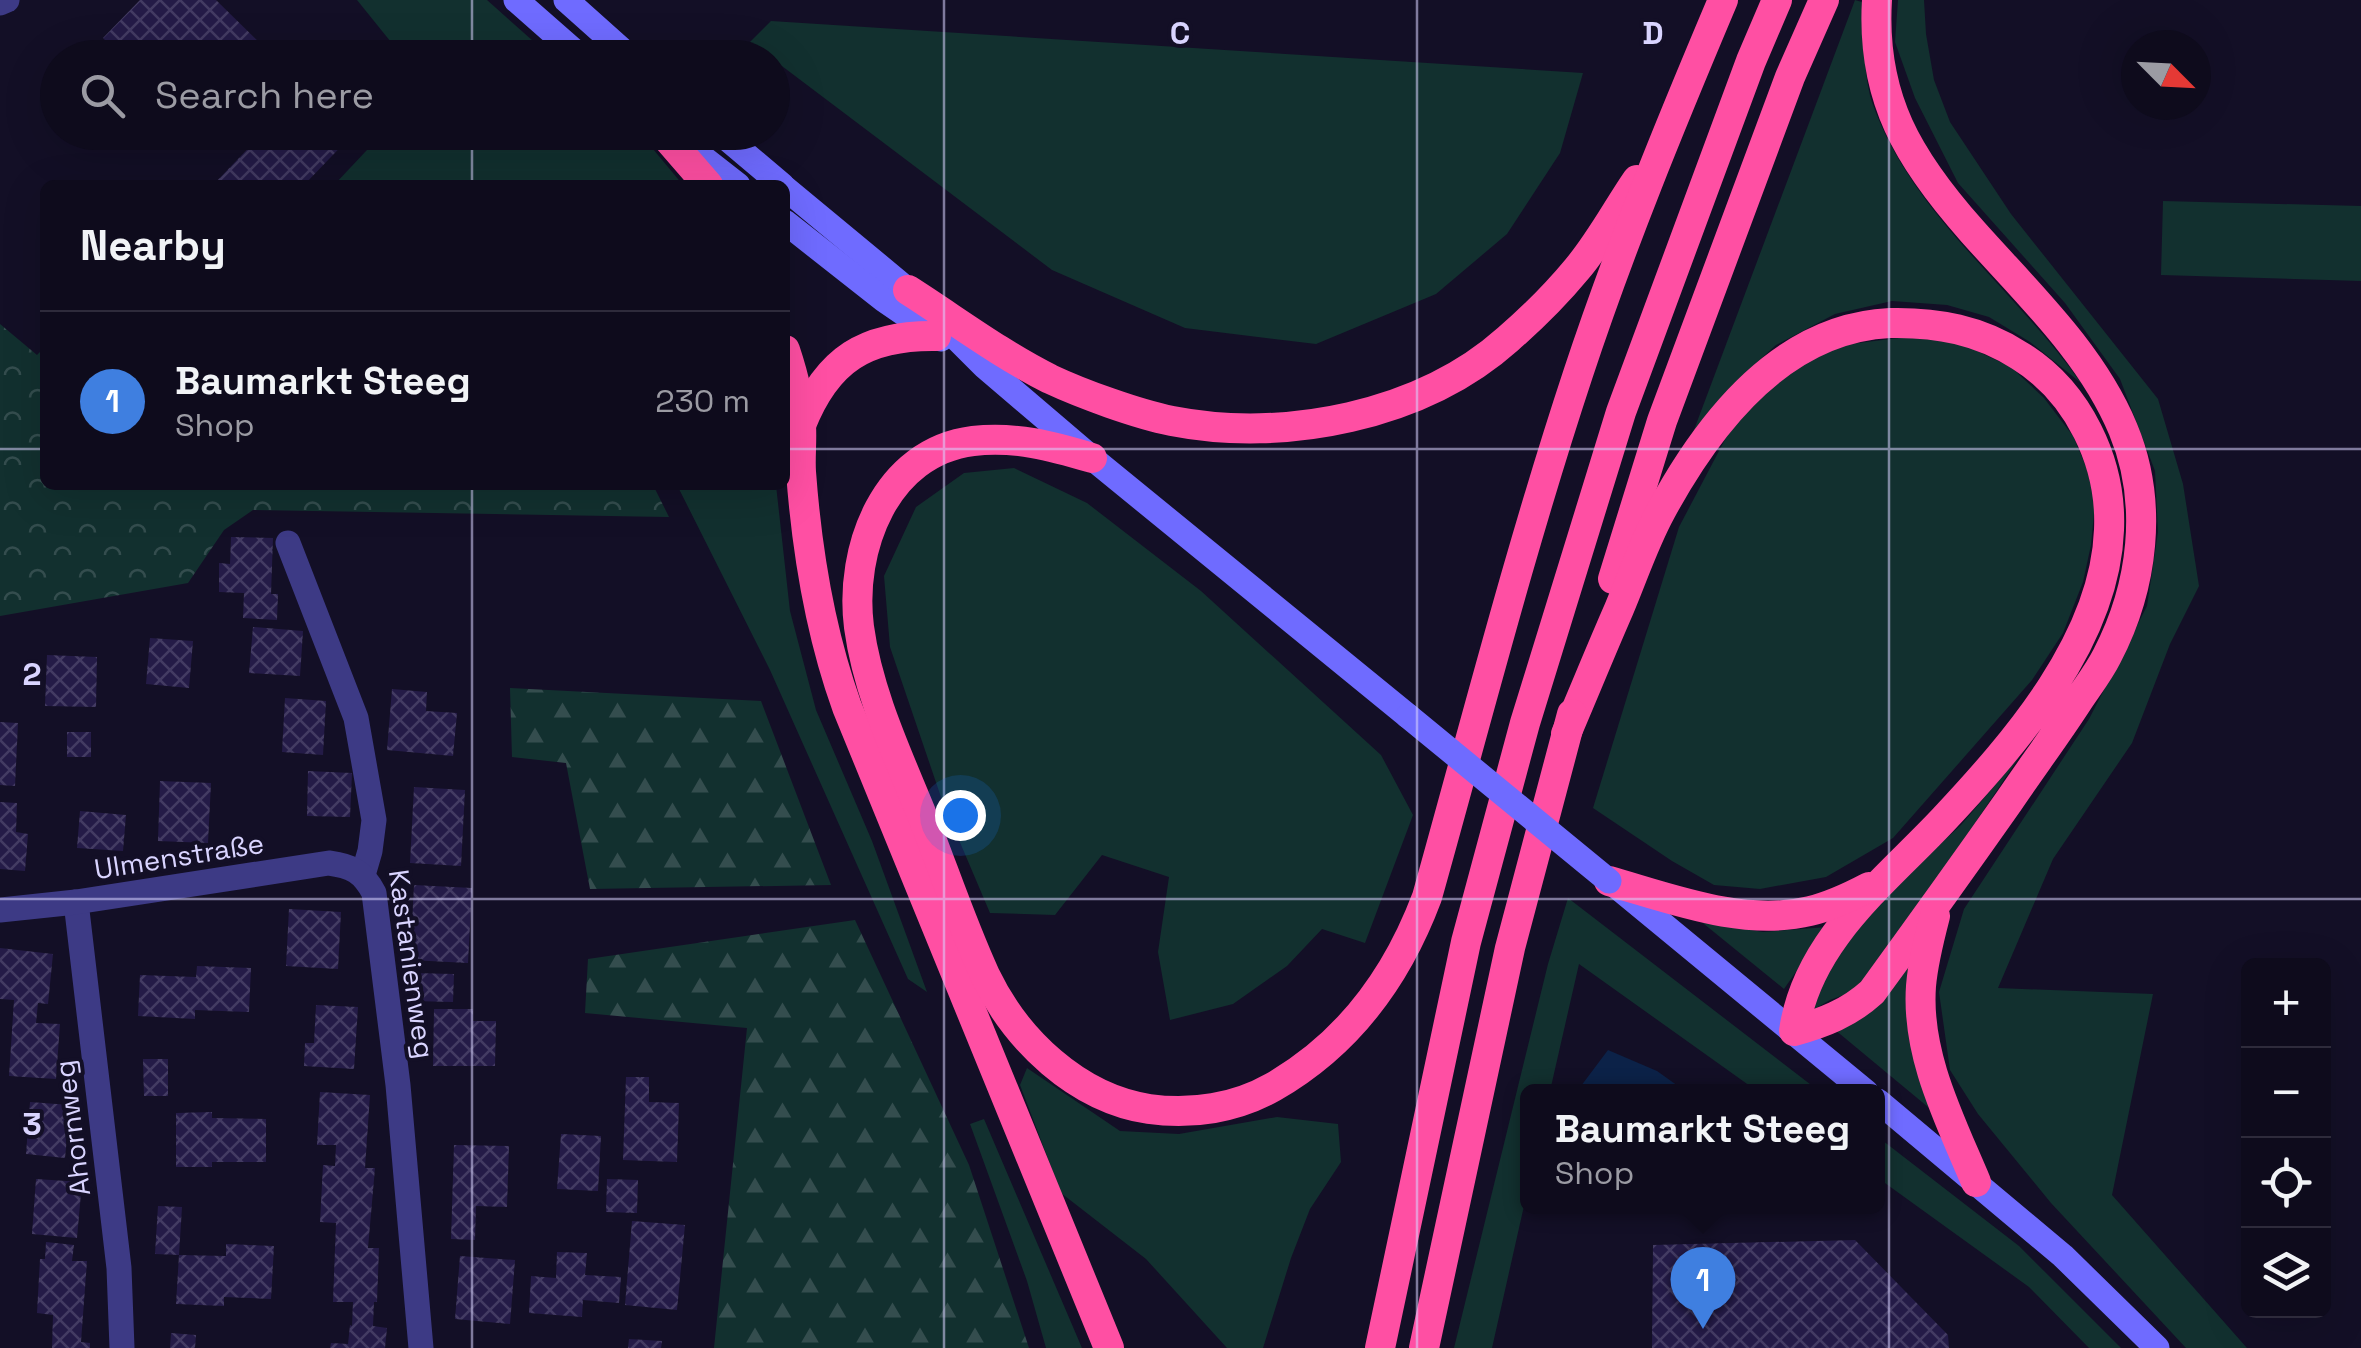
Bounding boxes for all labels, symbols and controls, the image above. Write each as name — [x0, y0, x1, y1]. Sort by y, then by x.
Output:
text: C — [1170, 13, 1190, 53]
text: D — [1642, 13, 1664, 53]
north arrow — [2121, 30, 2211, 120]
search box — [40, 40, 790, 150]
icon: search — [75, 68, 130, 123]
text: Search here — [155, 71, 374, 119]
text: Nearby — [80, 219, 226, 272]
text: Baumarkt Steeg — [175, 357, 471, 405]
text: 1 — [105, 381, 120, 421]
text: 230 m — [655, 381, 750, 421]
text: Shop — [175, 405, 255, 445]
text: 2 — [22, 654, 42, 694]
your location — [935, 790, 986, 841]
street label: Ulmenstraße — [92, 825, 266, 887]
street label: Kastanienweg — [381, 867, 443, 1061]
map controls — [2241, 958, 2331, 1318]
button: + — [2241, 958, 2331, 1048]
button: − — [2241, 1048, 2331, 1138]
street label: Ahornweg — [46, 1058, 98, 1198]
popup — [1520, 1084, 1885, 1214]
text: 3 — [22, 1104, 42, 1144]
text: Baumarkt Steeg — [1555, 1105, 1850, 1153]
button: locate — [2241, 1138, 2331, 1228]
text: Shop — [1555, 1153, 1634, 1193]
button: layers — [2241, 1228, 2331, 1318]
pin: 1 — [1670, 1246, 1736, 1329]

